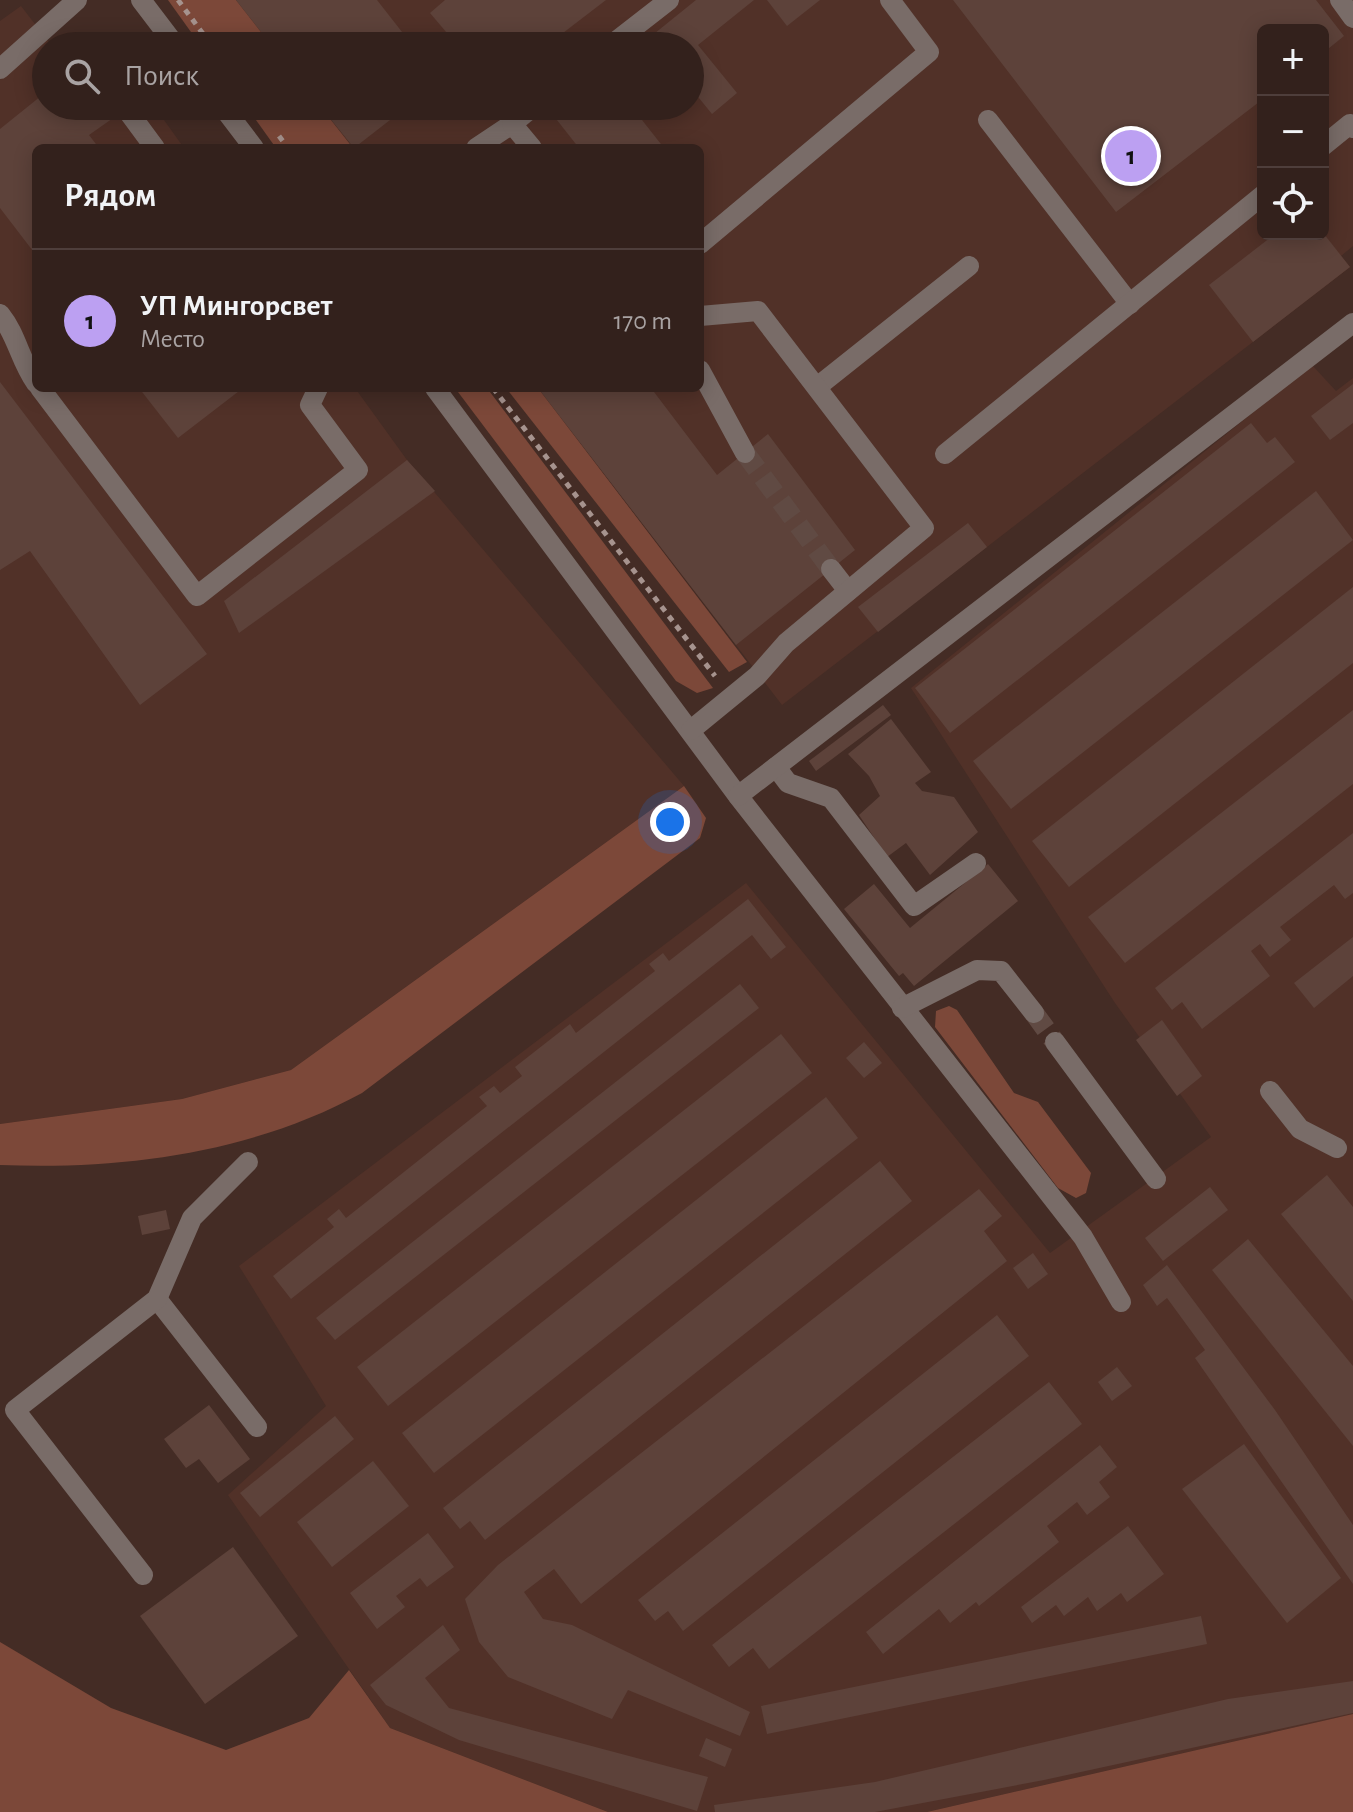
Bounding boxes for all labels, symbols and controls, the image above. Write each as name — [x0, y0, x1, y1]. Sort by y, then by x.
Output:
map controls — [1257, 24, 1329, 240]
button: + — [1257, 24, 1329, 96]
search box — [32, 32, 704, 120]
icon: search — [60, 54, 104, 98]
text: Поиск — [124, 61, 199, 91]
button: − — [1257, 96, 1329, 168]
pin: 1 — [1105, 126, 1157, 186]
button: locate — [1257, 168, 1329, 240]
text: Рядом — [64, 179, 156, 213]
text: УП Мингорсвет — [140, 291, 332, 321]
text: 1 — [85, 308, 95, 334]
text: 170 m — [613, 308, 672, 334]
text: Место — [140, 326, 205, 352]
your location — [650, 802, 690, 842]

